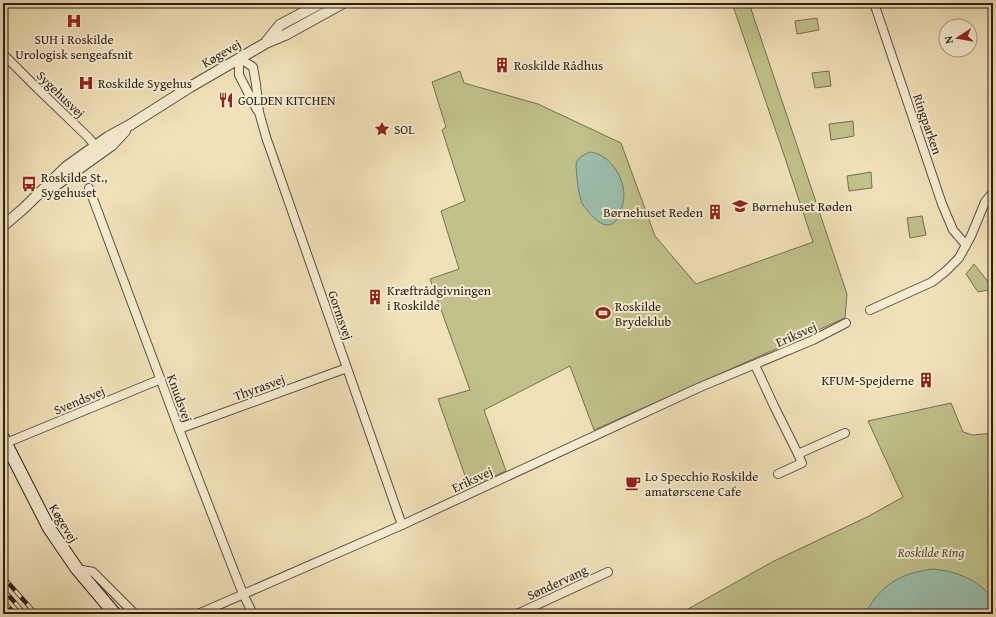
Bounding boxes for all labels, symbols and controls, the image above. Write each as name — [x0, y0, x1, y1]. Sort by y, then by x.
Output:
hospital icon: SUH i Roskilde Urologisk sengeafsnit — [65, 12, 83, 30]
north arrow — [938, 18, 978, 58]
place label: SUH i Roskilde Urologisk sengeafsnit — [15, 30, 133, 64]
text: N — [939, 34, 957, 45]
street label: Køgevej — [198, 35, 244, 72]
building icon: Roskilde Rådhus — [493, 56, 511, 74]
place label: Roskilde Rådhus — [514, 56, 603, 75]
street label: Sygehusvej — [32, 66, 89, 122]
hospital icon: Roskilde Sygehus — [77, 74, 95, 92]
place label: Roskilde Sygehus — [98, 74, 192, 93]
restaurant icon: GOLDEN KITCHEN — [217, 91, 235, 109]
place label: GOLDEN KITCHEN — [238, 91, 336, 110]
street label: Ringparken — [908, 91, 947, 158]
place icon: SOL — [373, 120, 391, 138]
place label: SOL — [394, 120, 415, 139]
place label: Roskilde St., Sygehuset — [41, 168, 107, 202]
bus stop icon: Roskilde St., Sygehuset — [20, 175, 38, 193]
school or university icon: Børnehuset Røden — [731, 197, 749, 215]
place label: Børnehuset Røden — [752, 197, 853, 216]
place label: Børnehuset Reden — [603, 203, 704, 222]
building icon: Børnehuset Reden — [706, 203, 724, 221]
place label: Kræftrådgivningen i Roskilde — [387, 281, 492, 315]
street label: Gormsvej — [323, 288, 358, 342]
building icon: Kræftrådgivningen i Roskilde — [366, 288, 384, 306]
place label: Roskilde Brydeklub — [615, 297, 672, 331]
sports icon: Roskilde Brydeklub — [594, 304, 612, 322]
street label: Eriksvej — [773, 317, 820, 352]
street label: Thyrasvej — [231, 369, 287, 406]
street label: Knudsvej — [162, 371, 197, 425]
place label: KFUM-Spejderne — [822, 371, 914, 390]
building icon: KFUM-Spejderne — [917, 371, 935, 389]
street label: Svendsvej — [51, 381, 108, 420]
street label: Eriksvej — [449, 462, 496, 497]
place label: Lo Specchio Roskilde amatørscene Cafe — [645, 467, 758, 501]
cafe icon: Lo Specchio Roskilde amatørscene Cafe — [624, 474, 642, 492]
street label: Køgevej — [44, 500, 83, 546]
park label: Roskilde Ring — [897, 543, 964, 562]
street label: Søndervang — [524, 560, 591, 605]

